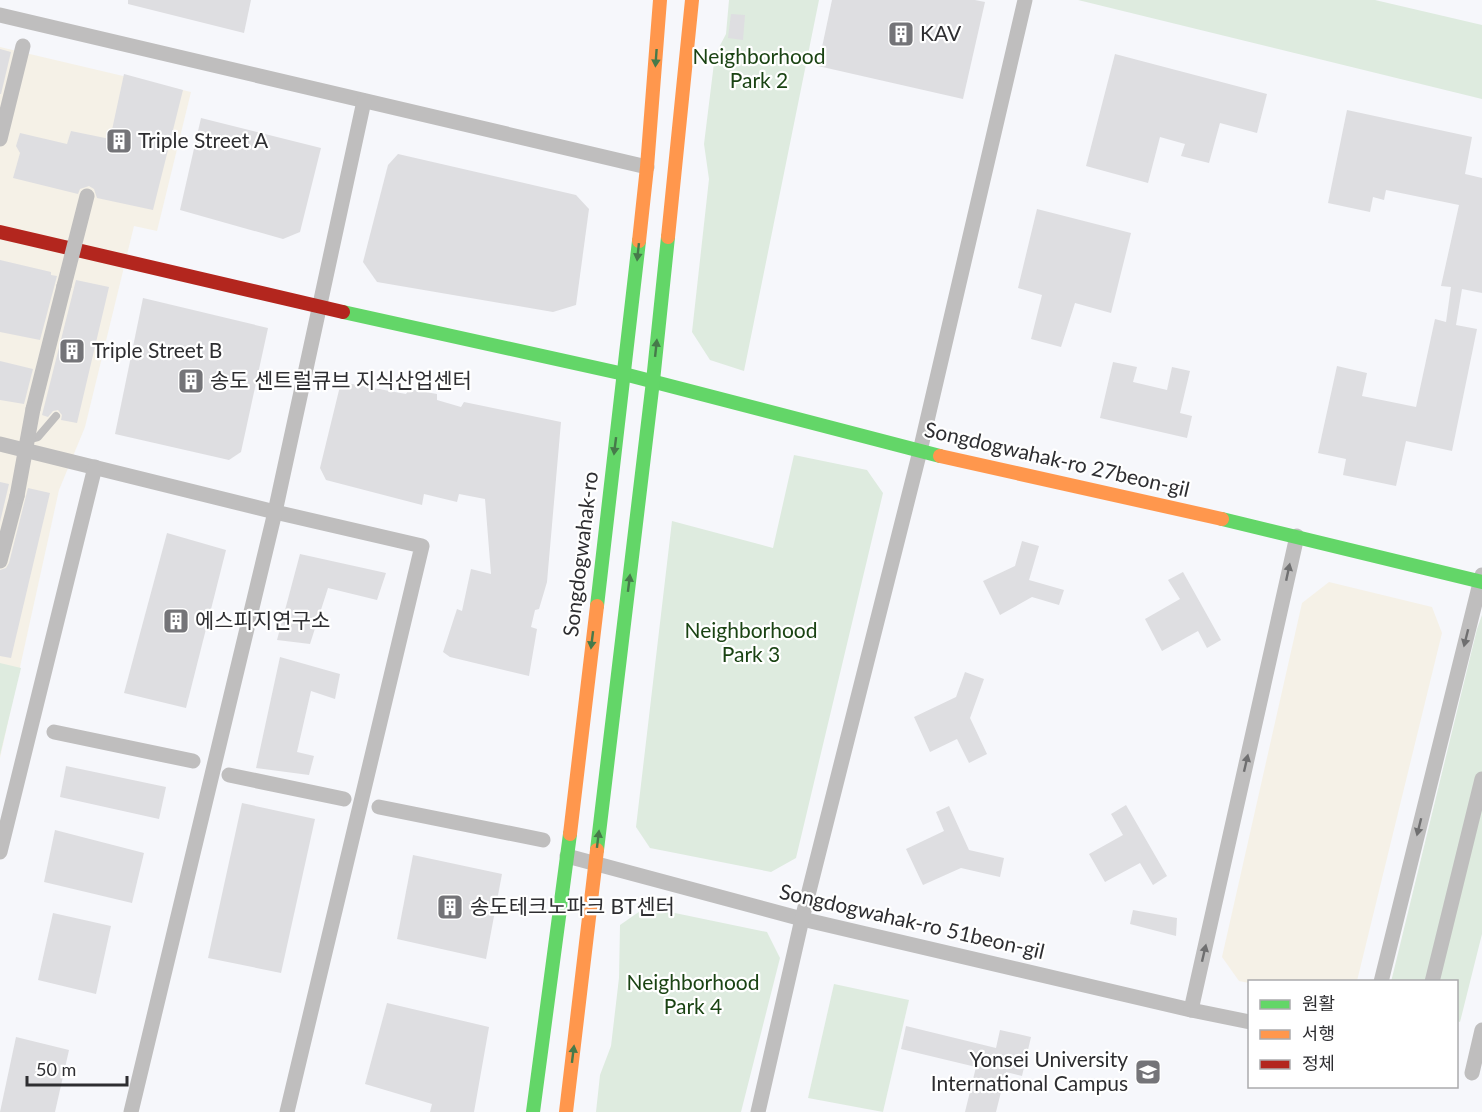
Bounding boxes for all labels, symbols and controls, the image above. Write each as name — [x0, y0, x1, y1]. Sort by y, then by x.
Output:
building icon: KAV — [886, 19, 916, 49]
place label: KAV — [920, 20, 962, 45]
park label: Neighborhood Park 2 — [692, 43, 826, 92]
one-way arrow — [651, 49, 660, 68]
building icon: Triple Street A — [104, 126, 134, 156]
place label: Triple Street A — [138, 127, 269, 152]
one-way arrow — [633, 243, 642, 262]
building icon: Triple Street B — [57, 336, 87, 366]
place label: Triple Street B — [92, 337, 222, 362]
one-way arrow — [652, 338, 661, 357]
building icon: 송도 센트럴큐브 지식산업센터 — [176, 366, 206, 396]
place label: 송도 센트럴큐브 지식산업센터 — [210, 367, 472, 392]
street label: Songdogwahak-ro 27beon-gil — [922, 416, 1192, 501]
one-way arrow — [611, 437, 620, 456]
street label: Songdogwahak-ro — [557, 470, 602, 638]
one-way arrow — [1284, 563, 1294, 582]
one-way arrow — [624, 574, 634, 593]
building icon: 에스피지연구소 — [161, 606, 191, 636]
place label: 에스피지연구소 — [195, 607, 330, 632]
park label: Neighborhood Park 3 — [684, 617, 818, 666]
one-way arrow — [1461, 629, 1470, 647]
one-way arrow — [588, 630, 597, 649]
one-way arrow — [1242, 753, 1251, 772]
one-way arrow — [1413, 818, 1423, 837]
one-way arrow — [593, 830, 603, 849]
street label: Songdogwahak-ro 51beon-gil — [777, 878, 1047, 963]
building icon: 송도테크노파크 BT센터 — [435, 892, 465, 922]
place label: 송도테크노파크 BT센터 — [470, 893, 675, 918]
one-way arrow — [1199, 944, 1209, 962]
park label: Neighborhood Park 4 — [626, 969, 760, 1018]
legend — [1248, 980, 1458, 1088]
text: 원활 — [1302, 992, 1335, 1014]
text: 서행 — [1302, 1022, 1335, 1044]
one-way arrow — [568, 1044, 578, 1063]
place label: Yonsei University International Campus — [931, 1046, 1128, 1095]
scale bar — [27, 1049, 128, 1087]
text: 정체 — [1302, 1052, 1335, 1074]
school or university icon: Yonsei University International Campus — [1133, 1057, 1163, 1087]
text: 50 m — [36, 1058, 76, 1080]

